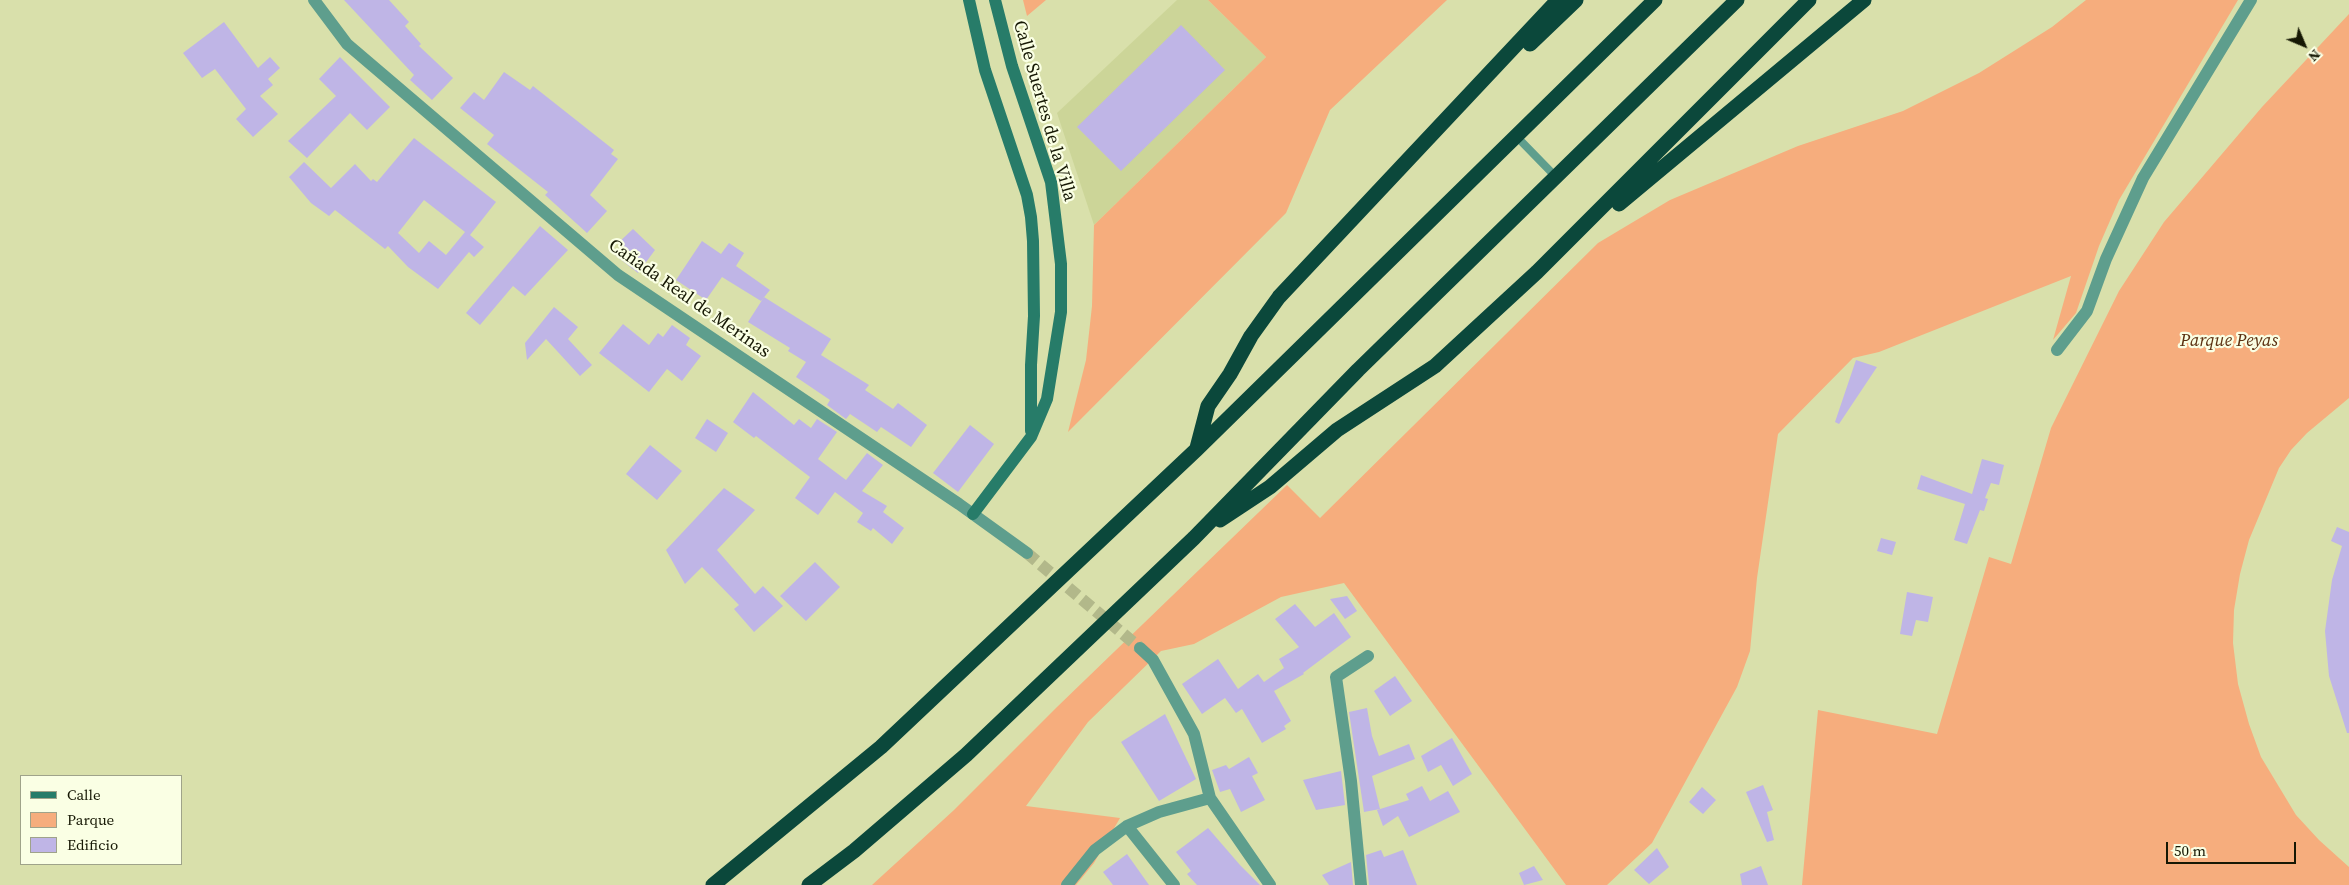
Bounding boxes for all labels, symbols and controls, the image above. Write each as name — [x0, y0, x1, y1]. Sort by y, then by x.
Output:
street label: Calle Suertes de la Villa — [1008, 18, 1080, 204]
north arrow — [2279, 20, 2329, 70]
text: N — [2304, 45, 2325, 66]
street label: Cañada Real de Merinas — [604, 235, 774, 363]
park label: Parque Peyas — [2180, 330, 2278, 352]
legend — [20, 775, 182, 865]
text: Calle — [67, 784, 101, 805]
text: Parque — [67, 809, 114, 830]
scale bar — [2169, 832, 2299, 864]
text: Edificio — [67, 834, 118, 855]
text: 50 m — [2174, 840, 2206, 861]

